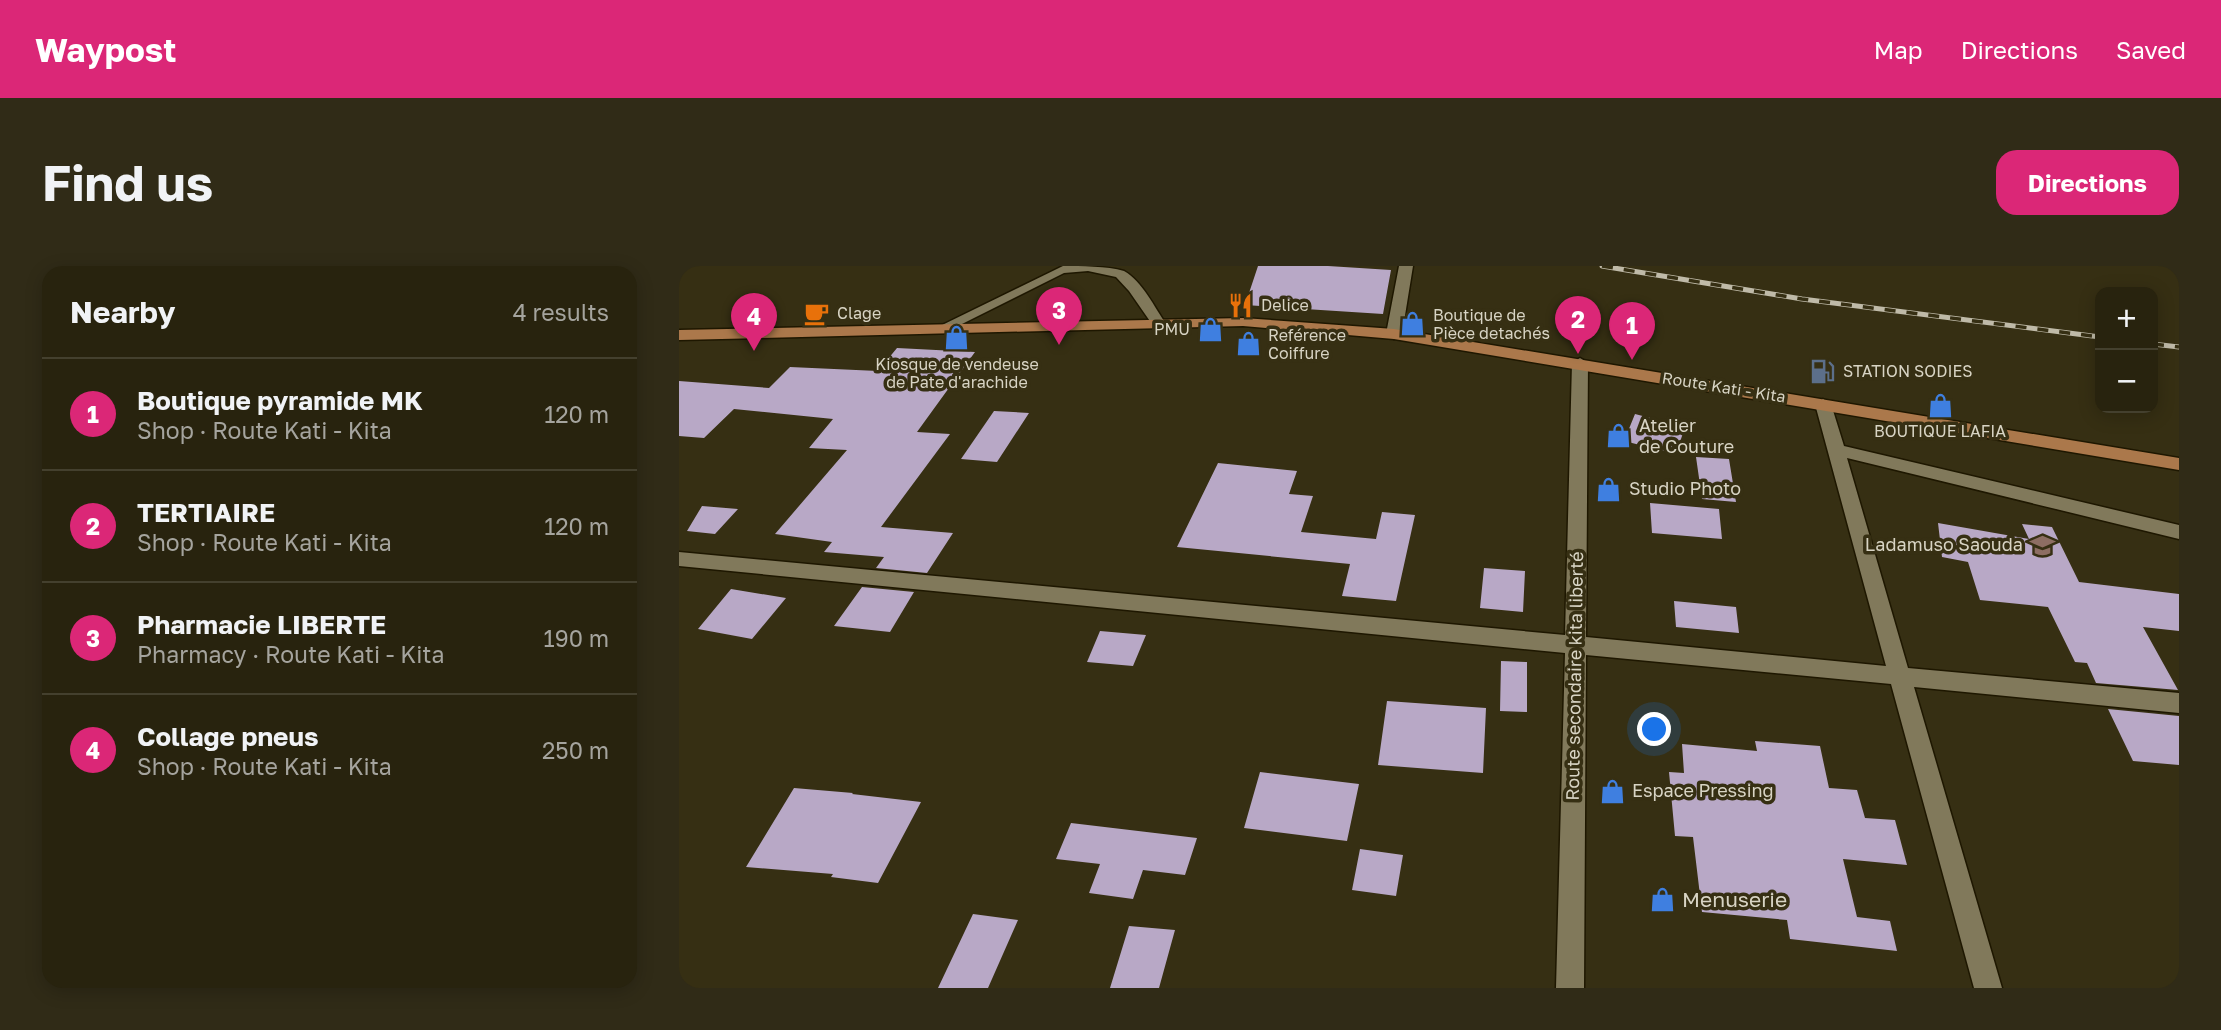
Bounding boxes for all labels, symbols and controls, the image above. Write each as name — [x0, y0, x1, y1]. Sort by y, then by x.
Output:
text: Waypost — [35, 30, 176, 69]
text: Map — [1874, 35, 1923, 64]
text: Directions — [1961, 35, 2078, 64]
text: Saved — [2116, 35, 2186, 64]
button: Directions — [1996, 150, 2179, 215]
text: Find us — [42, 153, 213, 212]
pin: 3 — [1036, 287, 1082, 345]
map controls — [2095, 287, 2158, 413]
button: + — [2095, 287, 2158, 350]
restaurant icon: Delice — [1227, 291, 1255, 319]
pin: 4 — [731, 293, 777, 351]
text: Nearby — [70, 294, 175, 330]
place label: Delice — [1261, 295, 1309, 315]
pin: 2 — [1555, 296, 1601, 354]
text: 4 results — [513, 298, 609, 326]
cafe icon: Clage — [803, 299, 831, 327]
pin: 1 — [1609, 302, 1655, 360]
place label: Clage — [837, 303, 881, 323]
place label: Boutique de Pièce detachés — [1433, 305, 1550, 343]
shop icon: Boutique de Pièce detachés — [1399, 310, 1427, 338]
shop icon: PMU — [1196, 315, 1224, 343]
place label: PMU — [1154, 319, 1190, 339]
shop icon: Kiosque de vendeuse de Pate d'arachide — [943, 324, 971, 352]
place label: Reférence Coiffure — [1268, 325, 1346, 363]
shop icon: Reférence Coiffure — [1234, 330, 1262, 358]
button: − — [2095, 350, 2158, 413]
place label: Kiosque de vendeuse de Pate d'arachide — [875, 354, 1039, 392]
fuel station icon: STATION SODIES — [1809, 357, 1837, 385]
place label: STATION SODIES — [1843, 361, 1972, 381]
street label: Route Kati - Kita — [1661, 367, 1787, 407]
text: Boutique pyramide MK — [137, 385, 423, 416]
shop icon: BOUTIQUE LAFIA — [1926, 391, 1954, 419]
text: 1 — [87, 400, 99, 428]
text: 120 m — [544, 400, 609, 428]
place label: Atelier de Couture — [1639, 414, 1734, 457]
text: Shop · Route Kati - Kita — [137, 416, 392, 444]
place label: BOUTIQUE LAFIA — [1874, 421, 2006, 441]
shop icon: Atelier de Couture — [1605, 422, 1633, 450]
shop icon: Studio Photo — [1595, 475, 1623, 503]
place label: Studio Photo — [1629, 477, 1741, 499]
text: TERTIAIRE — [137, 497, 275, 528]
text: 2 — [86, 512, 100, 540]
text: 120 m — [544, 512, 609, 540]
text: Shop · Route Kati - Kita — [137, 528, 392, 556]
school or university icon: Ladamuso Saouda — [2029, 531, 2057, 559]
place label: Ladamuso Saouda — [1865, 533, 2023, 555]
street label: Route secondaire kita liberté — [1561, 551, 1587, 801]
text: Pharmacie LIBERTE — [137, 609, 386, 640]
text: 3 — [86, 624, 100, 652]
text: 190 m — [544, 624, 609, 652]
text: Pharmacy · Route Kati - Kita — [137, 640, 445, 668]
your location — [1637, 712, 1671, 746]
text: Collage pneus — [137, 721, 318, 752]
text: 4 — [86, 736, 100, 764]
text: 250 m — [542, 736, 609, 764]
text: Shop · Route Kati - Kita — [137, 752, 392, 780]
shop icon: Espace Pressing — [1598, 777, 1626, 805]
place label: Espace Pressing — [1632, 779, 1774, 801]
shop icon: Menuserie — [1648, 886, 1676, 914]
place label: Menuserie — [1682, 886, 1787, 912]

